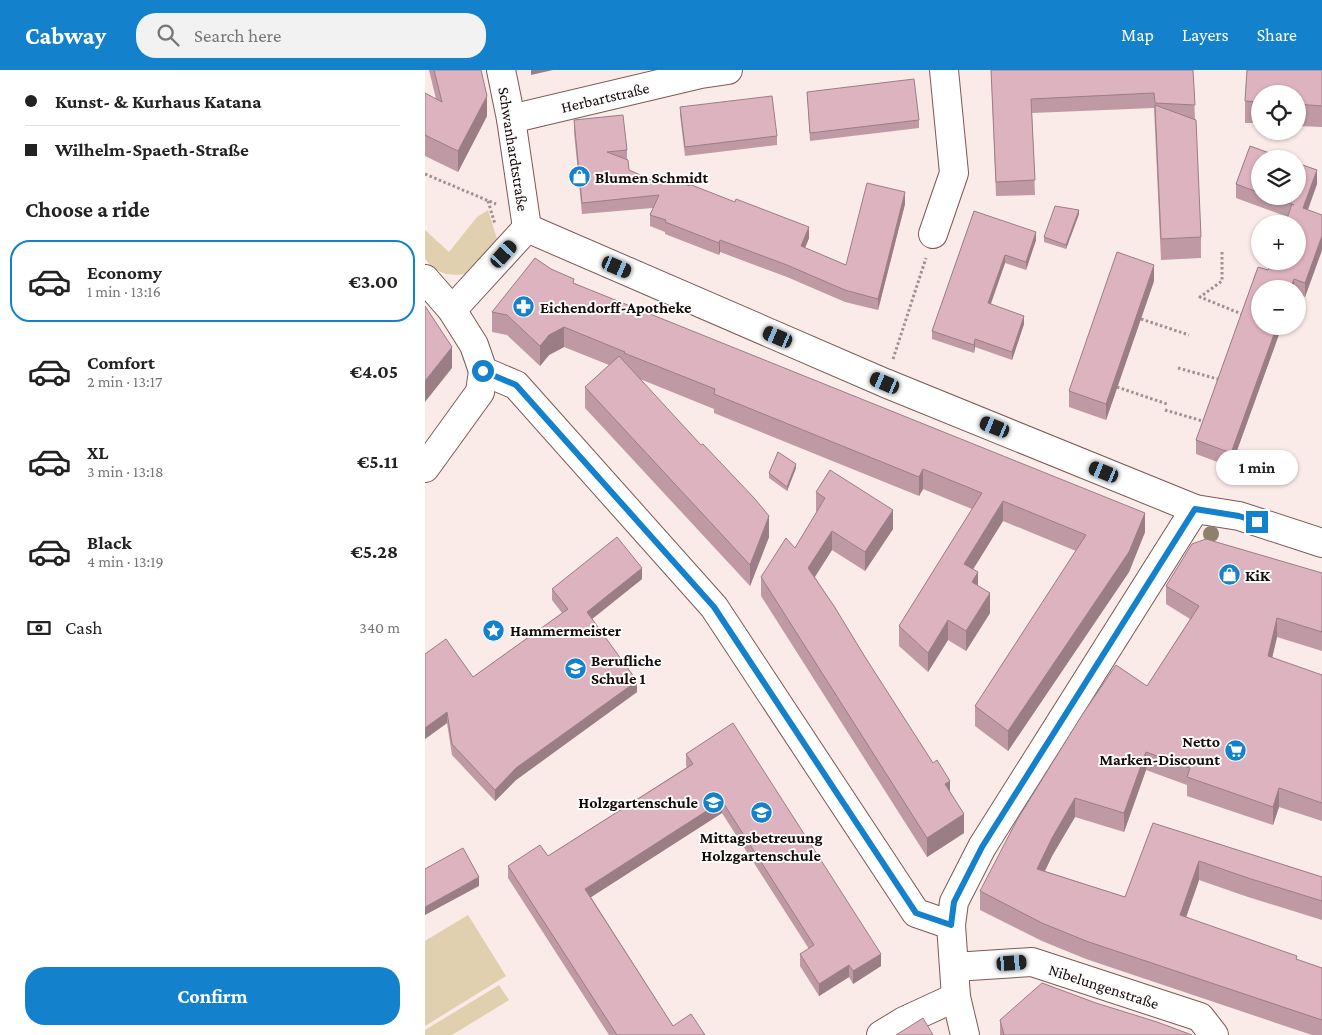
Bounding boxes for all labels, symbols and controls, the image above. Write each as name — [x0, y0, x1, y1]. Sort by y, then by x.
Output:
search box — [136, 13, 486, 58]
icon: search — [154, 21, 182, 49]
text: Cabway — [25, 22, 106, 49]
text: Search here — [194, 25, 281, 46]
text: Map — [1121, 25, 1154, 45]
text: Layers — [1182, 25, 1229, 45]
text: Share — [1257, 25, 1297, 45]
street label: Herbartstraße — [559, 79, 651, 116]
map controls — [1251, 85, 1306, 335]
button: locate — [1251, 85, 1306, 140]
street label: Schwanhardtstraße — [495, 86, 532, 212]
text: Kunst- & Kurhaus Katana — [55, 91, 262, 112]
text: Wilhelm-Spaeth-Straße — [55, 139, 249, 160]
button: layers — [1251, 150, 1306, 205]
shop icon: Blumen Schmidt — [567, 165, 591, 189]
place label: Blumen Schmidt — [595, 169, 709, 186]
text: Choose a ride — [25, 197, 150, 222]
button: + — [1251, 215, 1306, 270]
car — [488, 238, 519, 270]
car — [600, 254, 633, 280]
icon: car — [27, 259, 72, 304]
text: Economy — [87, 262, 162, 283]
text: €3.00 — [348, 271, 398, 292]
button: − — [1251, 280, 1306, 335]
text: 1 min · 13:16 — [87, 283, 161, 300]
pharmacy icon: Eichendorff-Apotheke — [512, 295, 536, 319]
place label: Eichendorff-Apotheke — [540, 299, 692, 316]
car — [761, 324, 794, 350]
icon: car — [27, 349, 72, 394]
text: Comfort — [87, 352, 155, 373]
route start — [472, 360, 494, 382]
text: €4.05 — [350, 361, 398, 382]
car — [868, 370, 901, 396]
text: 2 min · 13:17 — [87, 373, 162, 390]
car — [978, 414, 1011, 440]
icon: car — [27, 439, 72, 484]
text: XL — [87, 442, 109, 463]
callout: 1 min — [1216, 450, 1298, 484]
text: €5.11 — [357, 451, 398, 472]
car — [1087, 459, 1120, 485]
text: 1 min — [1239, 459, 1275, 476]
text: 3 min · 13:18 — [87, 463, 164, 480]
route end — [1246, 511, 1268, 533]
icon: car — [27, 529, 72, 574]
text: Black — [87, 532, 132, 553]
text: €5.28 — [350, 541, 398, 562]
text: 4 min · 13:19 — [87, 553, 164, 570]
shop icon: KiK — [1217, 563, 1241, 587]
place label: KiK — [1245, 567, 1271, 584]
icon: cash — [25, 614, 53, 642]
text: Cash — [65, 617, 103, 638]
place icon: Hammermeister — [482, 618, 506, 642]
text: 340 m — [359, 619, 400, 636]
place label: Hammermeister — [510, 622, 622, 639]
place label: Berufliche Schule 1 — [591, 652, 662, 687]
school or university icon: Berufliche Schule 1 — [563, 657, 587, 681]
place label: Netto Marken-Discount — [1099, 733, 1220, 768]
supermarket icon: Netto Marken-Discount — [1224, 738, 1248, 762]
school or university icon: Holzgartenschule — [702, 790, 726, 814]
place label: Holzgartenschule — [578, 794, 699, 811]
school or university icon: Mittagsbetreuung Holzgartenschule — [749, 801, 773, 825]
place label: Mittagsbetreuung Holzgartenschule — [699, 829, 823, 864]
car — [996, 954, 1027, 972]
street label: Nibelungenstraße — [1046, 961, 1161, 1013]
button: Confirm — [25, 967, 400, 1025]

